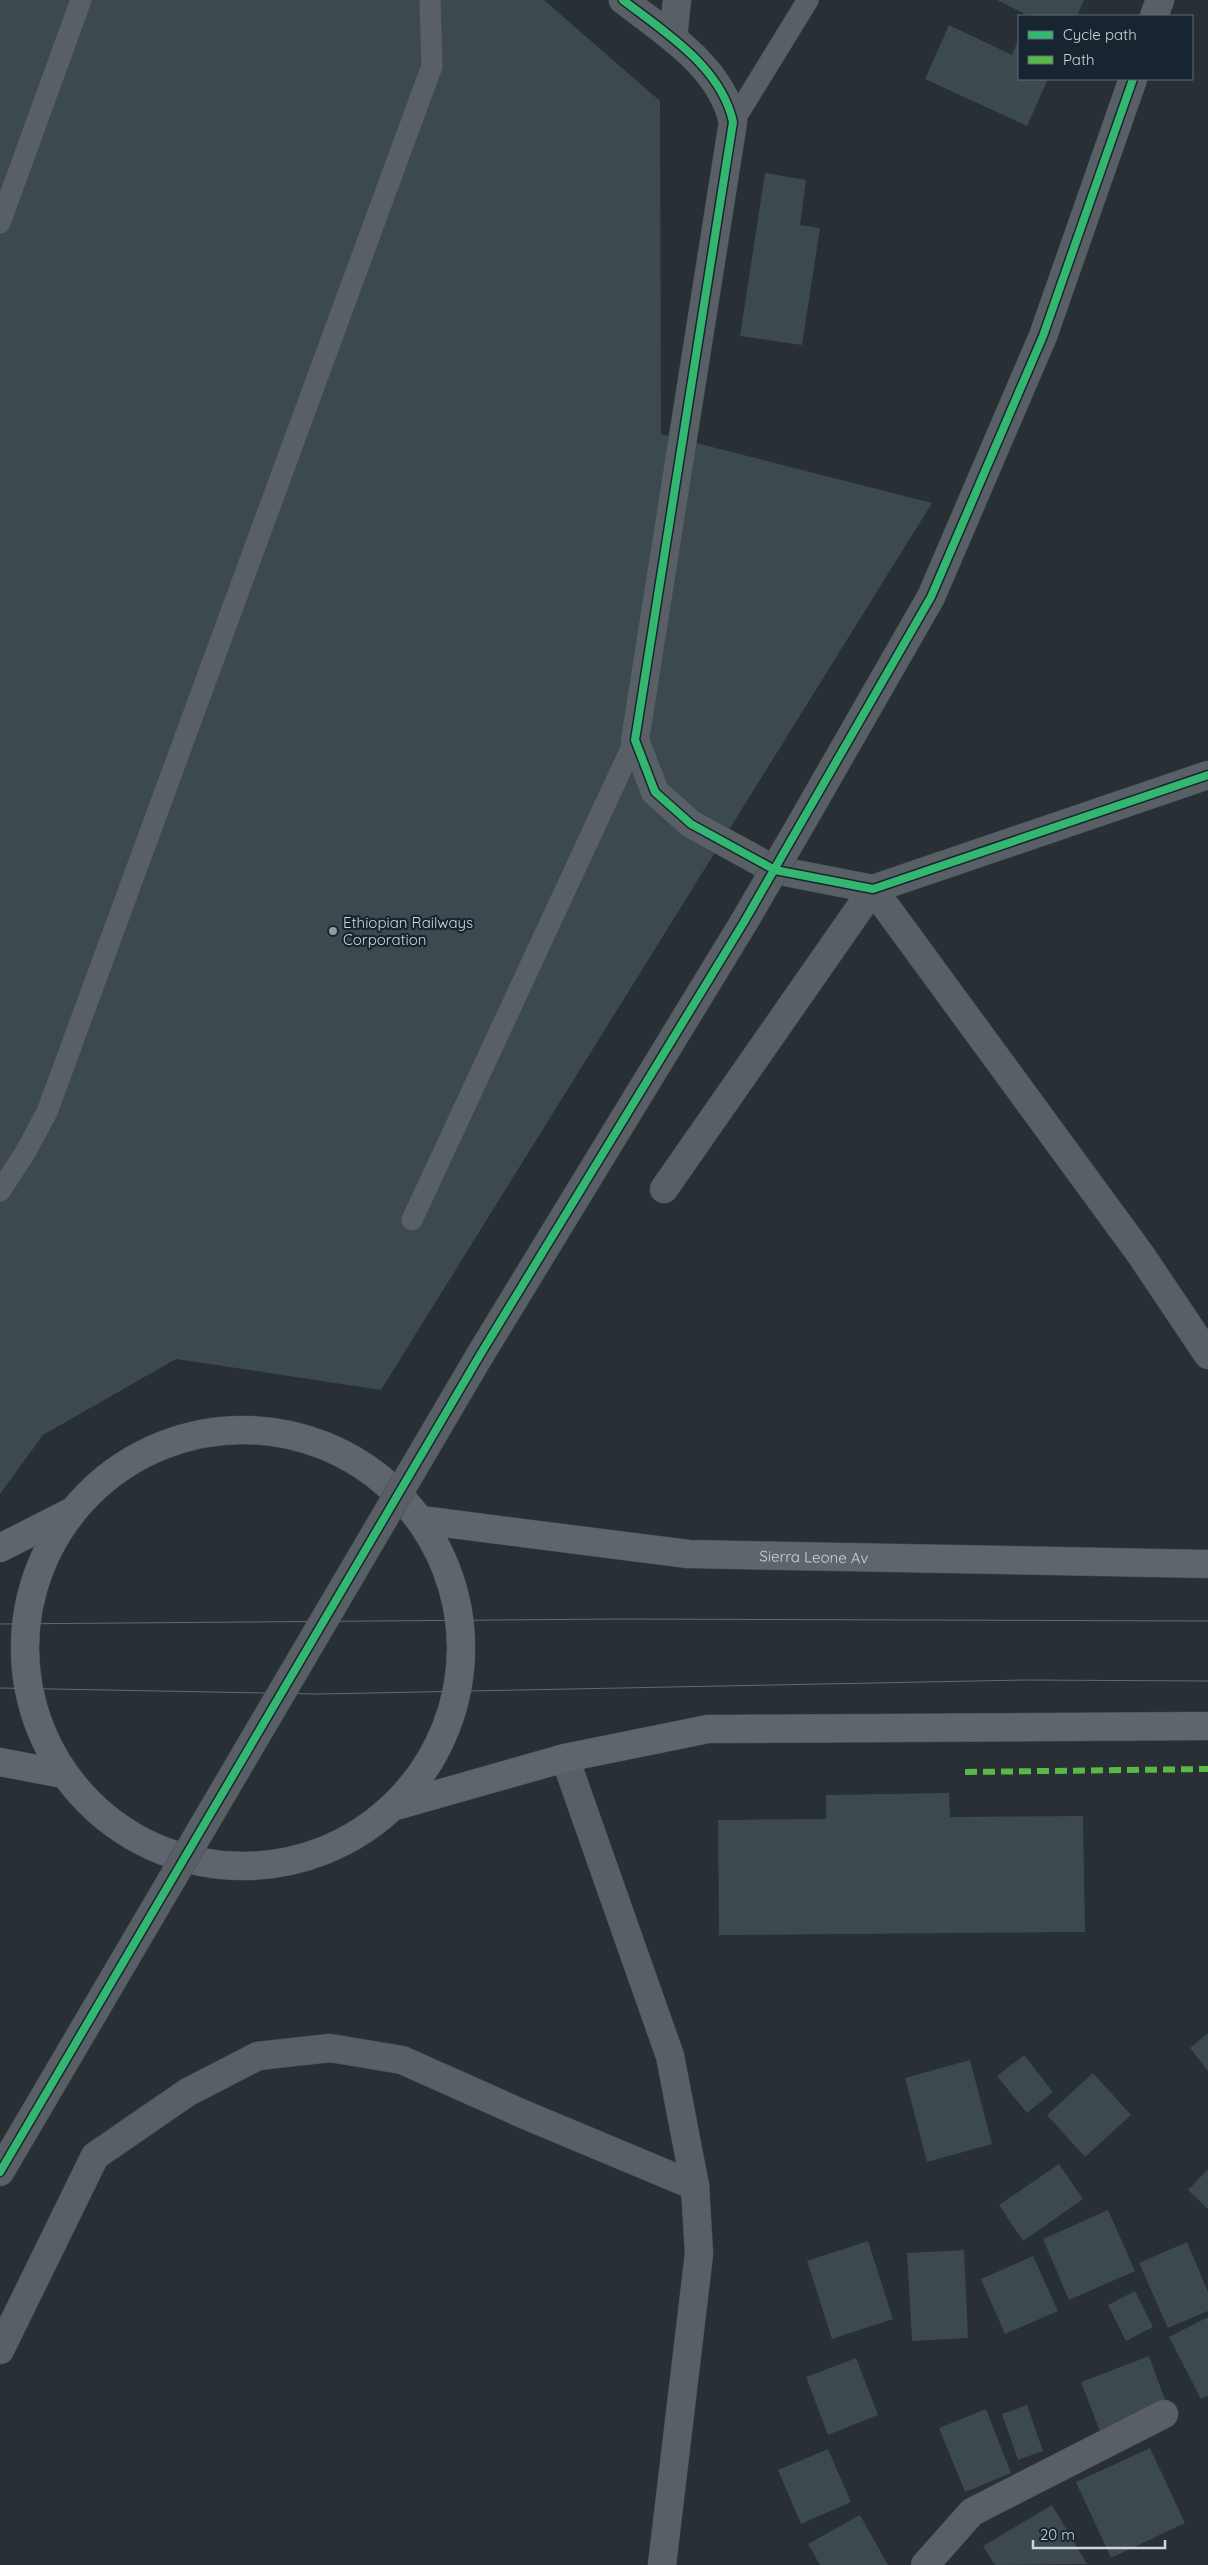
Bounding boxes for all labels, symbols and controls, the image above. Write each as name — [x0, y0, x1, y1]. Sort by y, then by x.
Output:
legend — [1018, 15, 1193, 80]
text: Cycle path — [1063, 25, 1137, 44]
text: Path — [1063, 50, 1095, 69]
place label: Ethiopian Railways Corporation — [343, 913, 473, 949]
marker: Ethiopian Railways Corporation — [327, 925, 339, 937]
street label: Sierra Leone Av — [759, 1546, 868, 1567]
scale bar — [1033, 2518, 1166, 2550]
text: 20 m — [1040, 2525, 1075, 2544]

